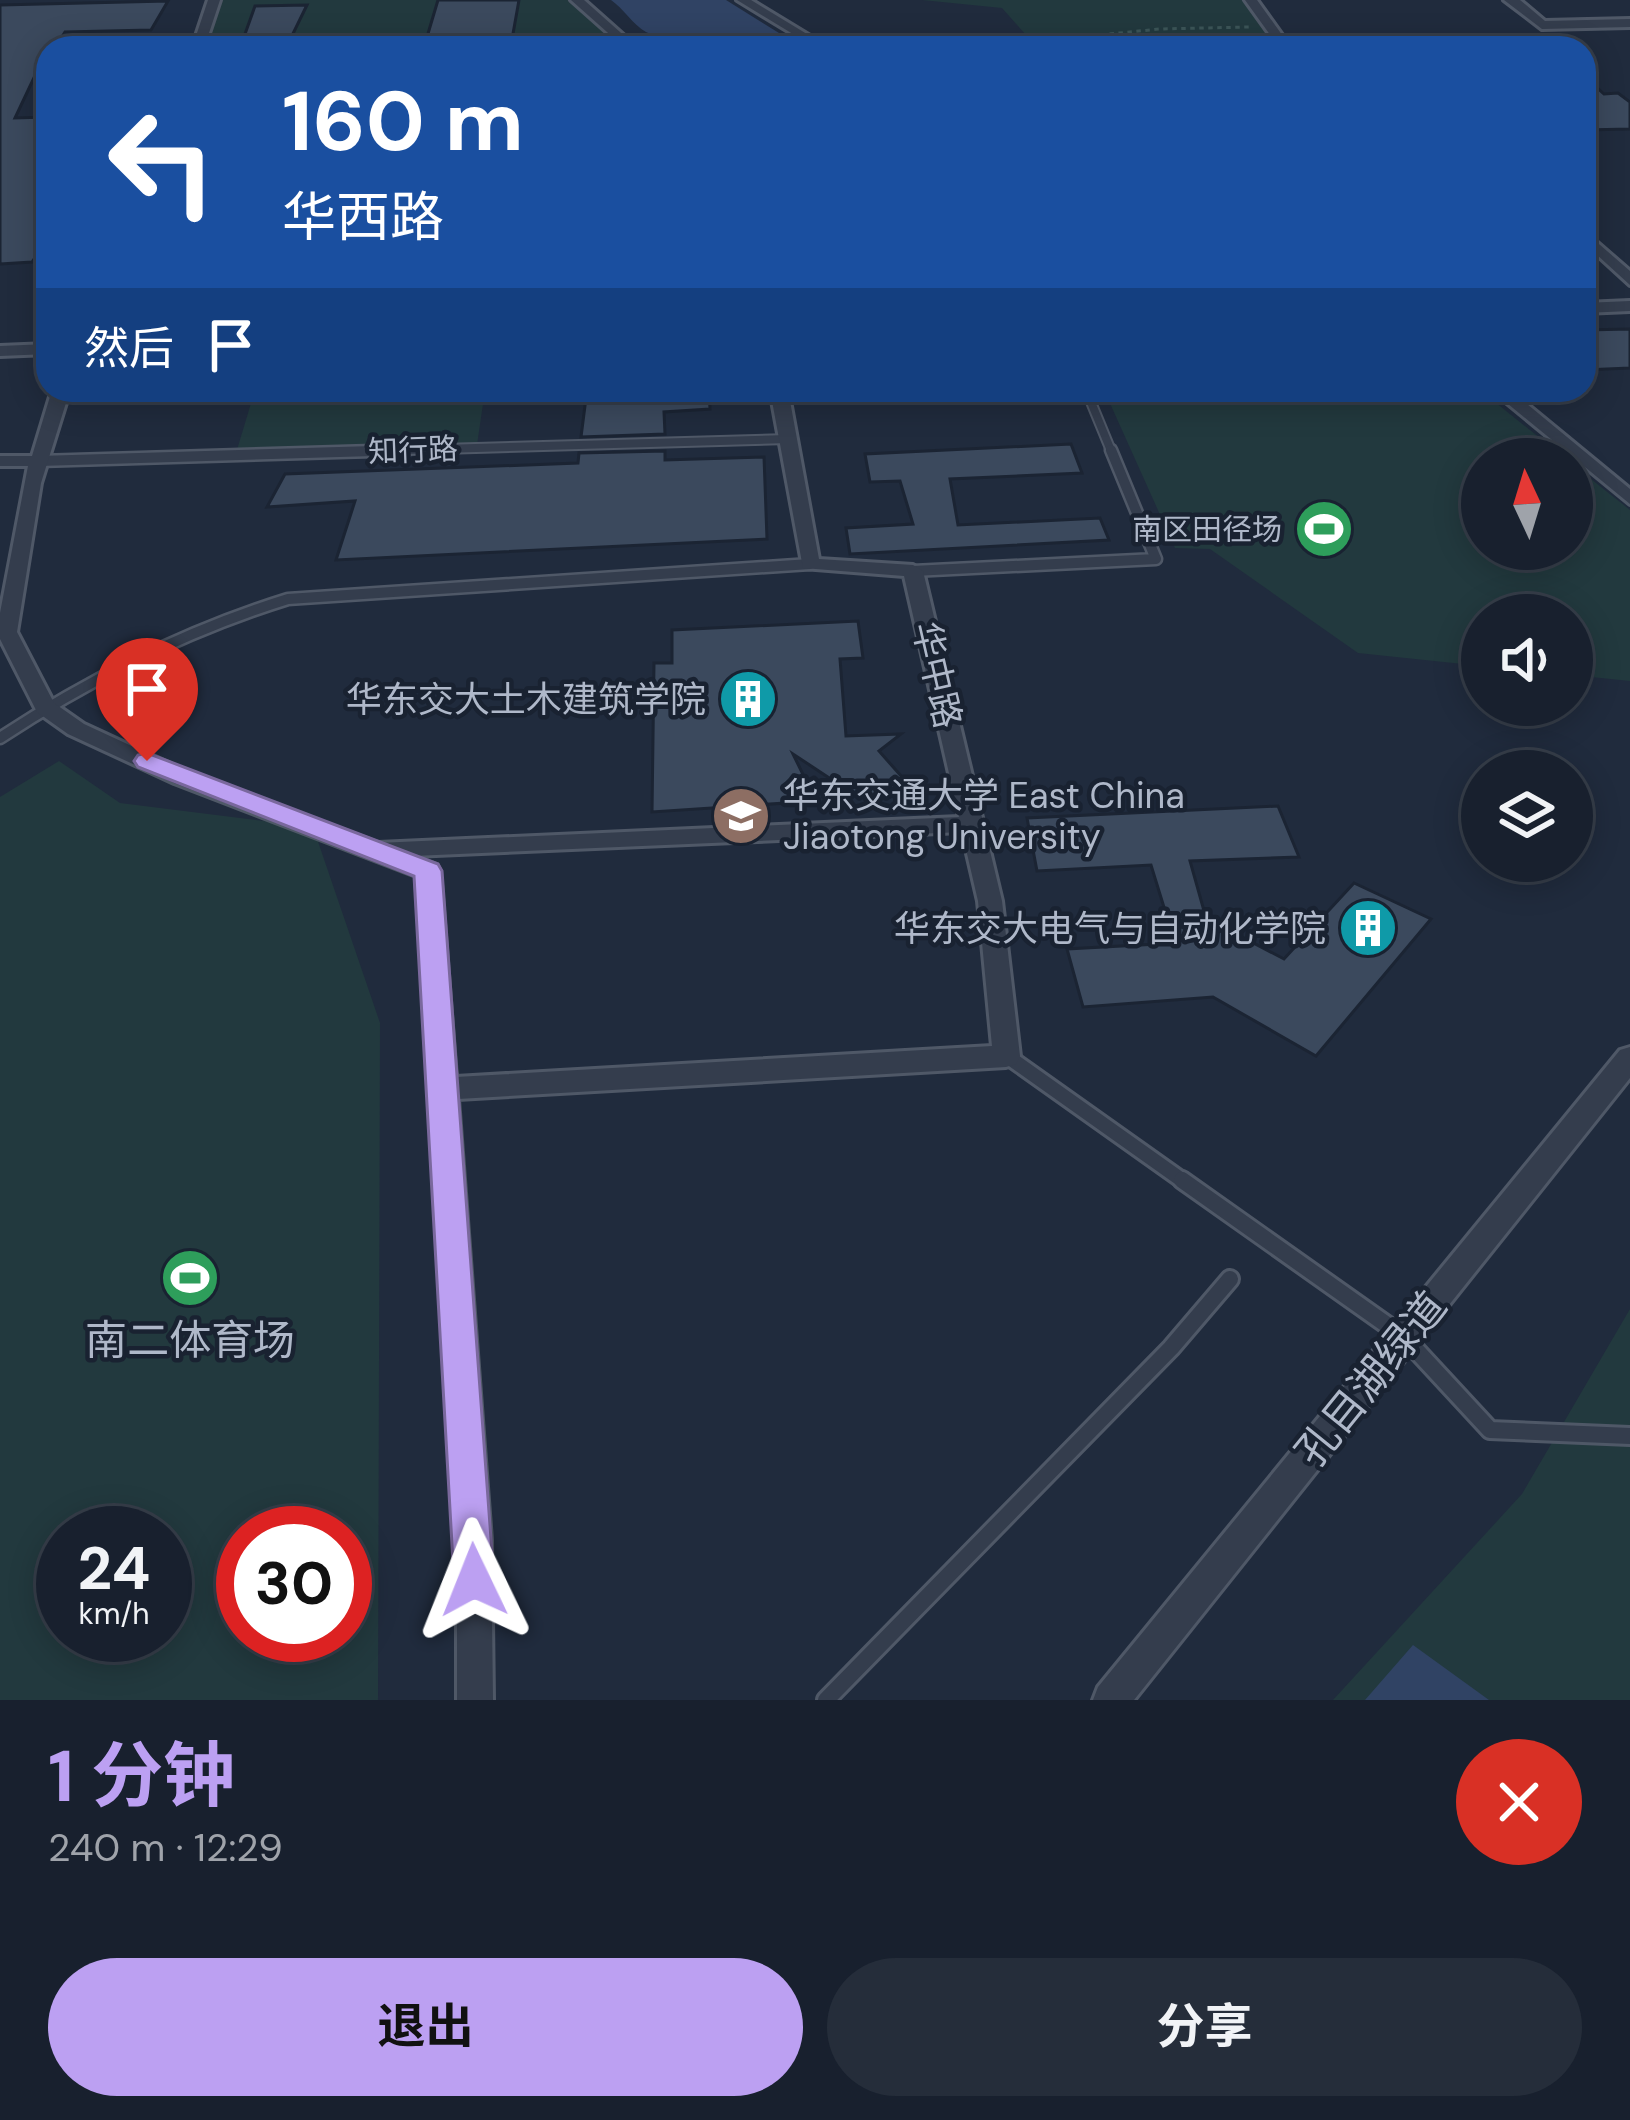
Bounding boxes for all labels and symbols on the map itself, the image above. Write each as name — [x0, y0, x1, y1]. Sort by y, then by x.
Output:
street label: 知行路 — [367, 429, 459, 471]
north arrow — [1461, 438, 1593, 570]
sports icon: 南区田径场 — [1293, 498, 1355, 560]
place label: 南区田径场 — [1132, 510, 1282, 549]
street label: 华中路 — [902, 617, 972, 733]
pin — [96, 638, 198, 761]
building icon: 华东交大土木建筑学院 — [717, 668, 779, 730]
place label: 华东交大土木建筑学院 — [346, 676, 706, 723]
place label: 华东交通大学 East China Jiaotong University — [783, 772, 1185, 860]
school or university icon: 华东交通大学 East China Jiaotong University — [710, 785, 772, 847]
building icon: 华东交大电气与自动化学院 — [1337, 897, 1399, 959]
place label: 华东交大电气与自动化学院 — [894, 905, 1326, 952]
sports icon: 南二体育场 — [159, 1247, 221, 1309]
street label: 孔目湖绿道 — [1284, 1280, 1458, 1478]
place label: 南二体育场 — [85, 1313, 295, 1368]
speed limit sign: 30 — [216, 1506, 372, 1662]
position arrow — [411, 1517, 537, 1643]

